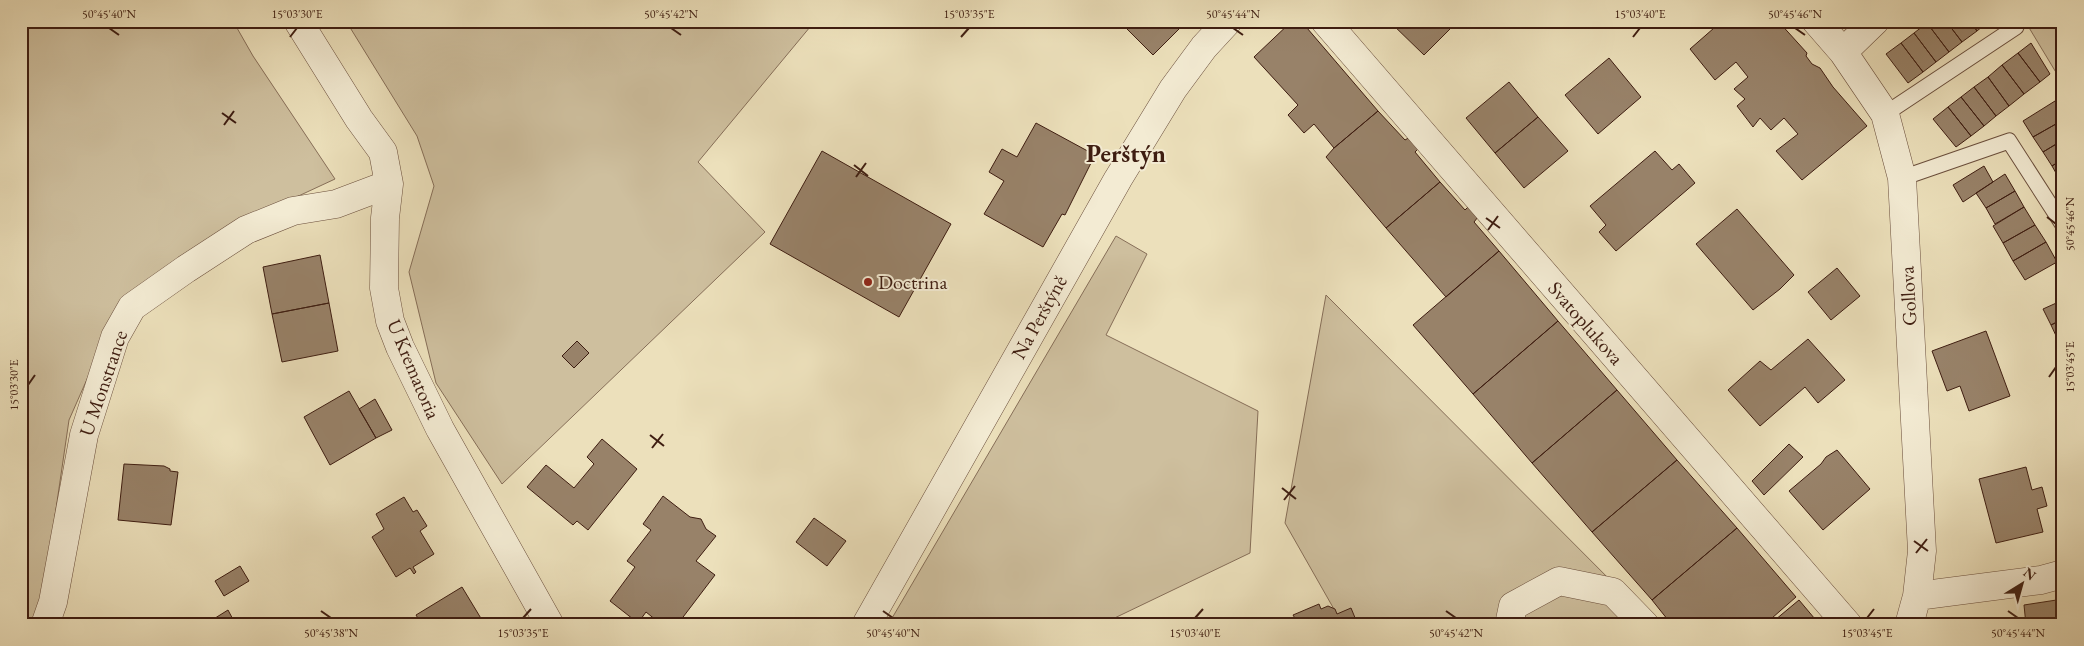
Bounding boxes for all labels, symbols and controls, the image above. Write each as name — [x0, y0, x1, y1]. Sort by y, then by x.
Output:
text: 50°45'40"N — [82, 6, 136, 22]
text: 15°03'30"E — [271, 6, 323, 22]
text: 50°45'42"N — [644, 6, 698, 22]
text: 15°03'35"E — [943, 6, 995, 22]
text: 50°45'44"N — [1206, 6, 1260, 22]
text: 15°03'40"E — [1614, 6, 1666, 22]
text: 50°45'46"N — [1768, 6, 1822, 22]
district label: Perštýn — [1086, 137, 1166, 170]
text: 50°45'46"N — [2062, 197, 2078, 251]
street label: Gollova — [1893, 265, 1923, 327]
place label: Doctrina — [878, 269, 948, 295]
street label: Na Perštýně — [1005, 270, 1073, 364]
marker: Doctrina — [862, 276, 874, 288]
street label: Svatoplukova — [1542, 276, 1630, 370]
street label: U Krematoria — [381, 315, 447, 423]
street label: U Monstrance — [73, 326, 133, 439]
text: 15°03'45"E — [2062, 341, 2078, 393]
text: 15°03'30"E — [6, 359, 22, 411]
north arrow — [1996, 558, 2046, 608]
text: N — [2020, 563, 2040, 585]
text: 50°45'38"N — [304, 625, 358, 641]
text: 15°03'35"E — [497, 625, 549, 641]
text: 50°45'40"N — [866, 625, 920, 641]
text: 15°03'40"E — [1169, 625, 1221, 641]
text: 50°45'42"N — [1429, 625, 1483, 641]
text: 15°03'45"E — [1841, 625, 1893, 641]
text: 50°45'44"N — [1991, 625, 2045, 641]

